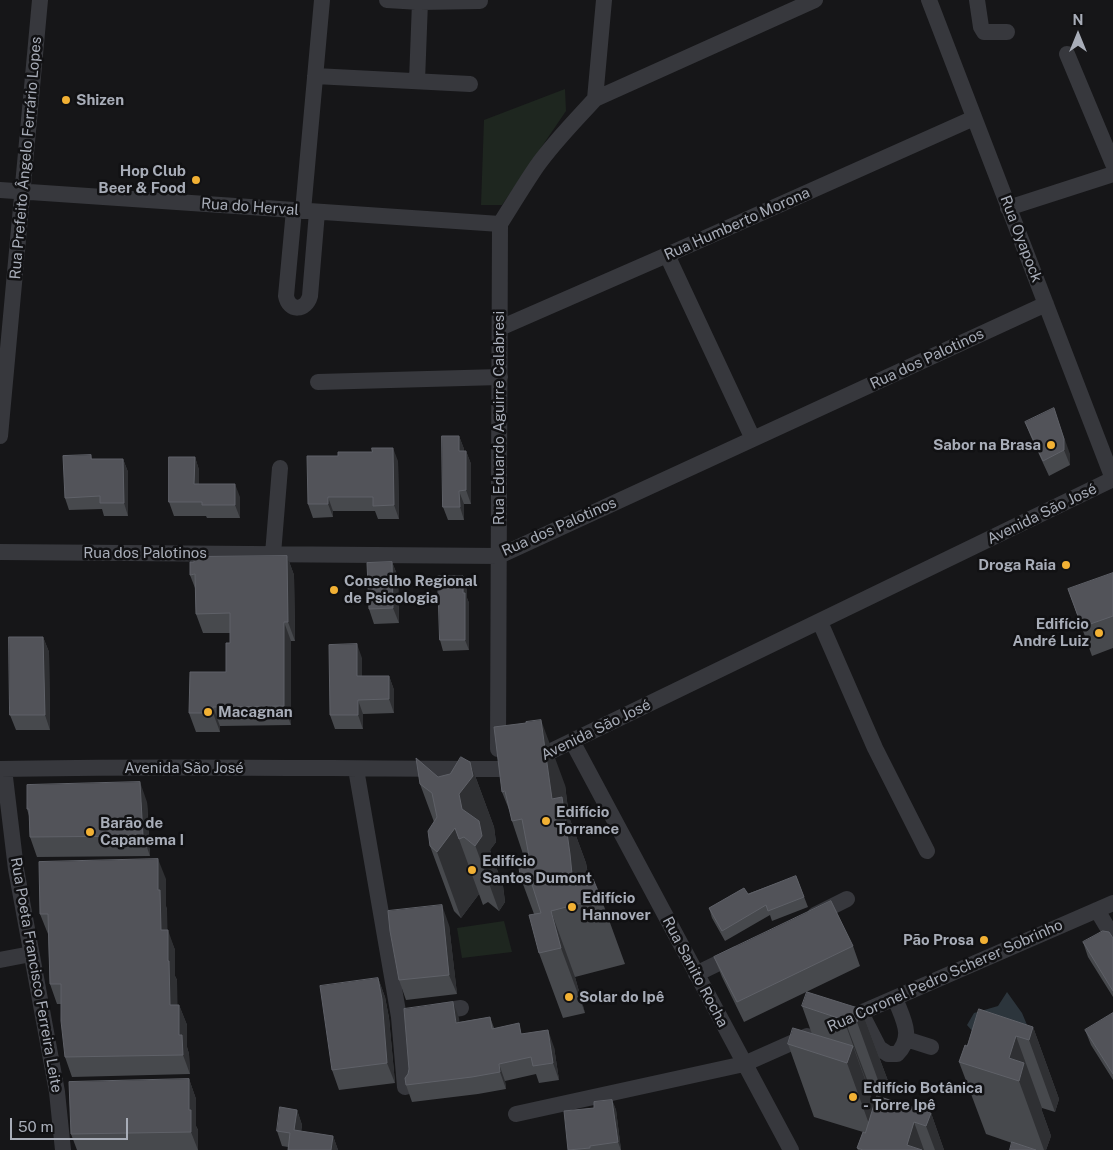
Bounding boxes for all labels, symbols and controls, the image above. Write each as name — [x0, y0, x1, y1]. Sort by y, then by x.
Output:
north arrow — [1053, 10, 1103, 60]
text: N — [1073, 12, 1083, 28]
street label: Rua Prefeito Ângelo Ferrário Lopes — [6, 36, 46, 280]
place label: Shizen — [76, 91, 124, 109]
marker: Shizen — [60, 94, 72, 106]
place label: Hop Club Beer & Food — [98, 162, 186, 197]
marker: Hop Club Beer & Food — [190, 174, 202, 186]
street label: Rua Humberto Morona — [661, 184, 813, 264]
street label: Rua Oyapock — [996, 193, 1046, 285]
street label: Rua do Herval — [201, 195, 299, 219]
street label: Rua Eduardo Aguirre Calabresi — [490, 311, 508, 525]
street label: Rua dos Palotinos — [867, 325, 987, 393]
place label: Sabor na Brasa — [933, 436, 1041, 454]
marker: Sabor na Brasa — [1045, 439, 1057, 451]
street label: Avenida São José — [984, 480, 1100, 548]
street label: Rua dos Palotinos — [499, 494, 619, 560]
street label: Rua dos Palotinos — [83, 544, 207, 562]
place label: Droga Raia — [978, 556, 1056, 574]
marker: Droga Raia — [1060, 559, 1072, 571]
place label: Conselho Regional de Psicologia — [344, 572, 478, 607]
marker: Conselho Regional de Psicologia — [328, 584, 340, 596]
place label: Edifício André Luiz — [1013, 615, 1089, 650]
marker: Edifício André Luiz — [1093, 627, 1105, 639]
street label: Avenida São José — [538, 696, 654, 764]
place label: Macagnan — [218, 703, 293, 721]
marker: Macagnan — [202, 706, 214, 718]
street label: Avenida São José — [124, 759, 244, 777]
place label: Edifício Torrance — [556, 803, 619, 838]
place label: Barão de Capanema I — [100, 814, 184, 849]
marker: Edifício Torrance — [540, 815, 552, 827]
marker: Barão de Capanema I — [84, 826, 96, 838]
place label: Edifício Santos Dumont — [482, 852, 592, 887]
street label: Rua Poeta Francisco Ferreira Leite — [6, 856, 66, 1094]
marker: Edifício Santos Dumont — [466, 864, 478, 876]
place label: Edifício Hannover — [582, 889, 651, 924]
marker: Edifício Hannover — [566, 901, 578, 913]
street label: Rua Sanito Rocha — [658, 914, 732, 1030]
street label: Rua Coronel Pedro Scherer Sobrinho — [824, 916, 1066, 1036]
place label: Pão Prosa — [903, 931, 974, 949]
marker: Pão Prosa — [978, 934, 990, 946]
place label: Solar do Ipê — [579, 988, 664, 1006]
marker: Solar do Ipê — [563, 991, 575, 1003]
place label: Edifício Botânica - Torre Ipê — [863, 1079, 983, 1114]
marker: Edifício Botânica - Torre Ipê — [847, 1091, 859, 1103]
scale bar — [12, 1108, 130, 1140]
text: 50 m — [18, 1118, 53, 1135]

